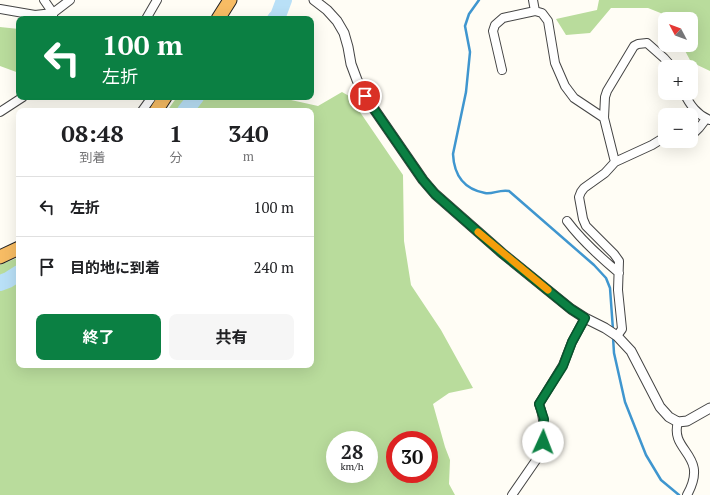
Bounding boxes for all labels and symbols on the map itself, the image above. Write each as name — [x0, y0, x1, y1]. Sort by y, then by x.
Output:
north arrow — [658, 12, 698, 52]
pin — [348, 79, 382, 113]
position arrow — [522, 421, 564, 463]
speed limit sign: 30 — [386, 431, 438, 483]

